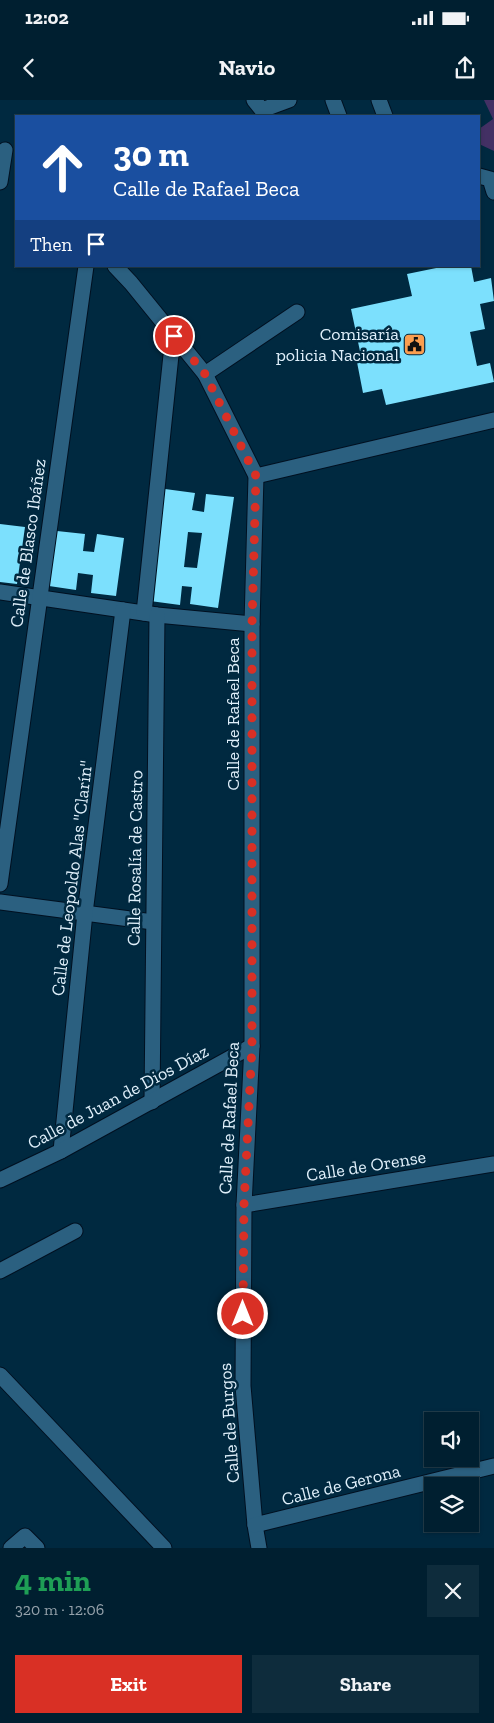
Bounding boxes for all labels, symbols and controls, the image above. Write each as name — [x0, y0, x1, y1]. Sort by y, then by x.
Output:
text: 12:02 — [25, 6, 69, 29]
icon: back — [15, 54, 43, 82]
text: Navio — [219, 54, 275, 81]
icon: share — [451, 54, 479, 82]
text: 30 m — [113, 133, 189, 175]
icon: ahead — [30, 135, 95, 200]
text: Calle de Rafael Beca — [113, 175, 300, 202]
icon: arrive — [82, 230, 110, 258]
text: Then — [30, 233, 72, 256]
pin — [153, 315, 195, 357]
icon: arrive — [160, 322, 188, 350]
place label: Comisaría policia Nacional — [276, 323, 399, 366]
public building icon: Comisaría policia Nacional — [403, 332, 427, 356]
street label: Calle de Blasco Ibáñez — [5, 457, 51, 629]
street label: Calle de Rafael Beca — [222, 637, 244, 790]
street label: Calle de Leopoldo Alas "Clarín" — [47, 759, 97, 997]
street label: Calle Rosalía de Castro — [122, 770, 148, 946]
street label: Calle de Juan de Dios Díaz — [24, 1040, 212, 1154]
street label: Calle de Rafael Beca — [214, 1041, 244, 1195]
street label: Calle de Orense — [305, 1146, 427, 1186]
position arrow — [216, 1287, 268, 1339]
street label: Calle de Burgos — [214, 1362, 244, 1484]
map controls — [424, 1412, 479, 1532]
button: sound — [424, 1412, 479, 1467]
street label: Calle de Gerona — [279, 1460, 403, 1510]
button: layers — [424, 1477, 479, 1532]
text: 4 min — [15, 1563, 91, 1599]
button: close — [427, 1565, 479, 1617]
text: 320 m · 12:06 — [15, 1600, 104, 1619]
button: Exit — [15, 1655, 242, 1713]
button: Share — [252, 1655, 479, 1713]

